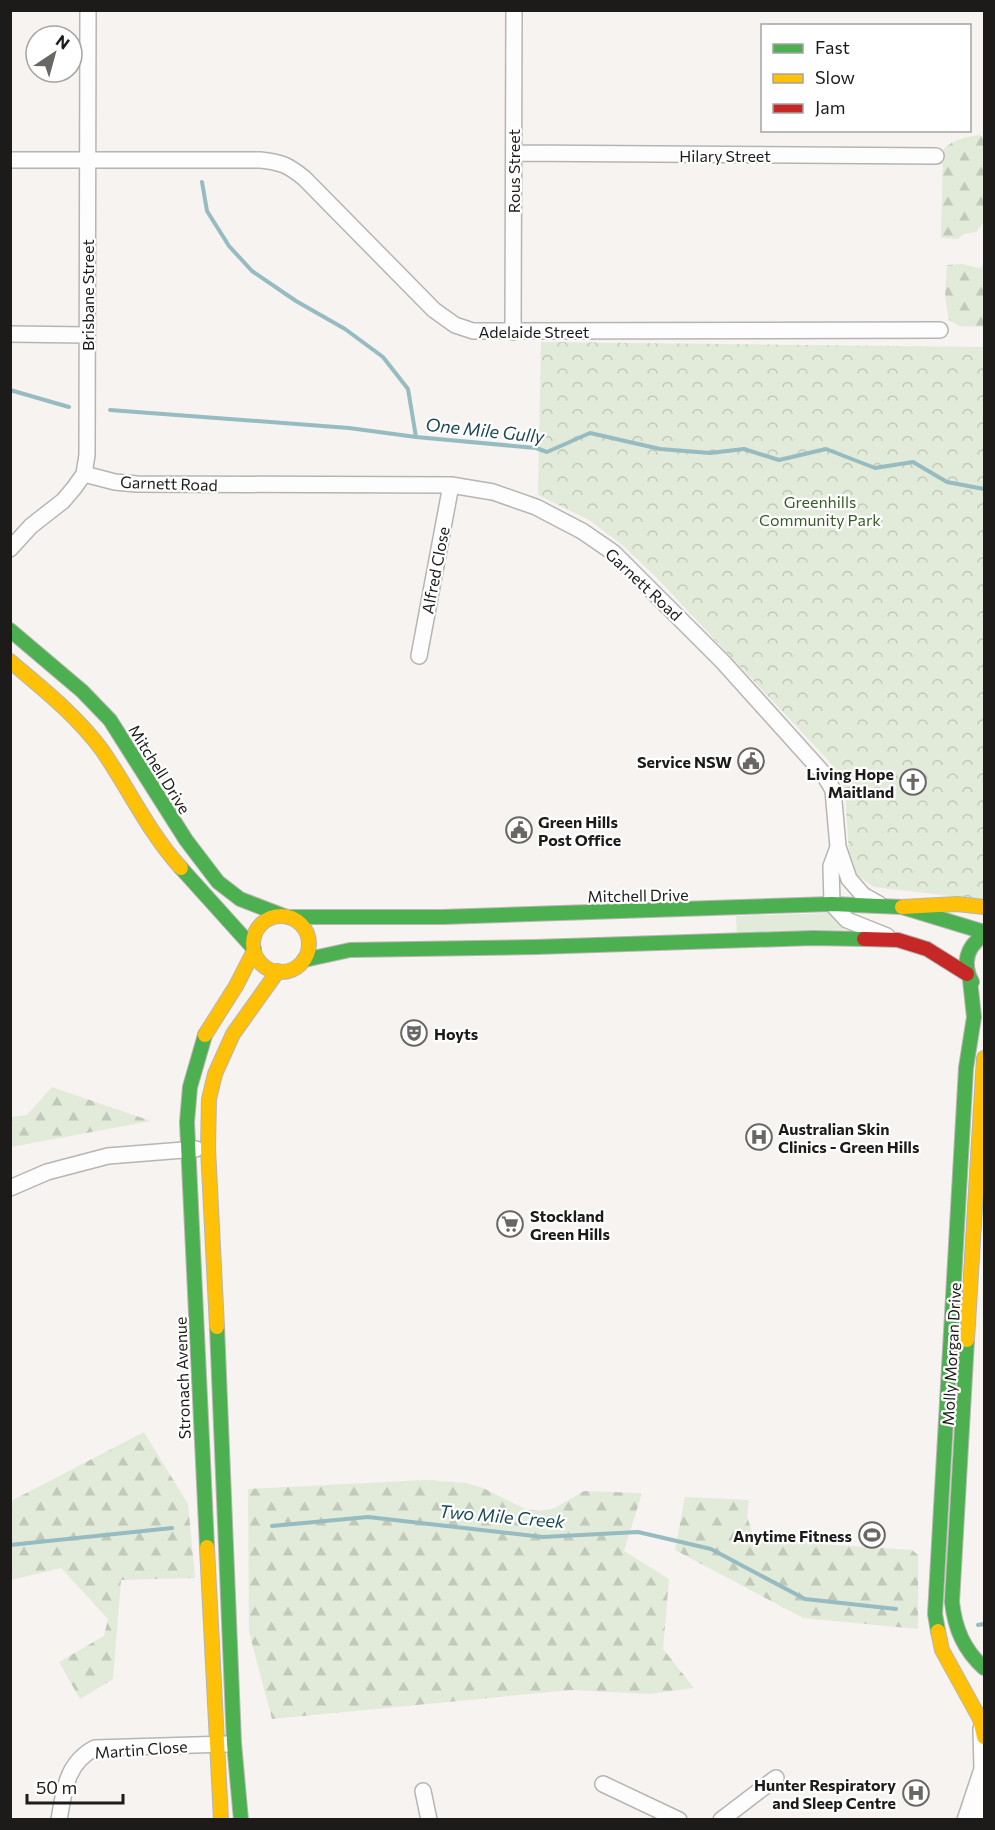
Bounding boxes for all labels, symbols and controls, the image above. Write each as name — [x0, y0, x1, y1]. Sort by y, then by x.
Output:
north arrow — [24, 24, 84, 84]
legend — [761, 24, 971, 132]
text: N — [53, 30, 74, 53]
text: Fast — [815, 36, 850, 58]
text: Slow — [815, 66, 855, 88]
text: Jam — [815, 96, 845, 118]
street label: Rous Street — [504, 128, 523, 213]
street label: Hilary Street — [679, 146, 771, 165]
street label: Brisbane Street — [78, 239, 97, 351]
street label: Adelaide Street — [479, 322, 590, 341]
water label: One Mile Gully — [425, 413, 546, 447]
street label: Garnett Road — [120, 472, 218, 494]
park label: Greenhills Community Park — [759, 492, 881, 529]
street label: Alfred Close — [417, 525, 453, 615]
street label: Garnett Road — [602, 544, 686, 624]
street label: Mitchell Drive — [125, 721, 195, 817]
public building icon: Service NSW — [736, 746, 766, 776]
place label: Service NSW — [637, 752, 732, 771]
place label: Living Hope Maitland — [807, 764, 894, 801]
church icon: Living Hope Maitland — [898, 767, 928, 797]
place label: Green Hills Post Office — [538, 812, 621, 849]
public building icon: Green Hills Post Office — [504, 815, 534, 845]
street label: Mitchell Drive — [587, 885, 689, 905]
theatre icon: Hoyts — [399, 1018, 429, 1048]
place label: Hoyts — [434, 1024, 478, 1043]
place label: Australian Skin Clinics - Green Hills — [778, 1119, 919, 1156]
hospital icon: Australian Skin Clinics - Green Hills — [744, 1122, 774, 1152]
place label: Stockland Green Hills — [530, 1206, 610, 1243]
supermarket icon: Stockland Green Hills — [495, 1209, 525, 1239]
street label: Molly Morgan Drive — [938, 1282, 964, 1426]
street label: Stronach Avenue — [170, 1316, 194, 1440]
water label: Two Mile Creek — [438, 1500, 567, 1533]
sports icon: Anytime Fitness — [857, 1520, 887, 1550]
place label: Anytime Fitness — [733, 1526, 852, 1545]
street label: Martin Close — [94, 1736, 188, 1762]
scale bar — [27, 1767, 123, 1805]
place label: Hunter Respiratory and Sleep Centre — [754, 1775, 896, 1812]
text: 50 m — [36, 1776, 77, 1798]
hospital icon: Hunter Respiratory and Sleep Centre — [901, 1778, 931, 1808]

